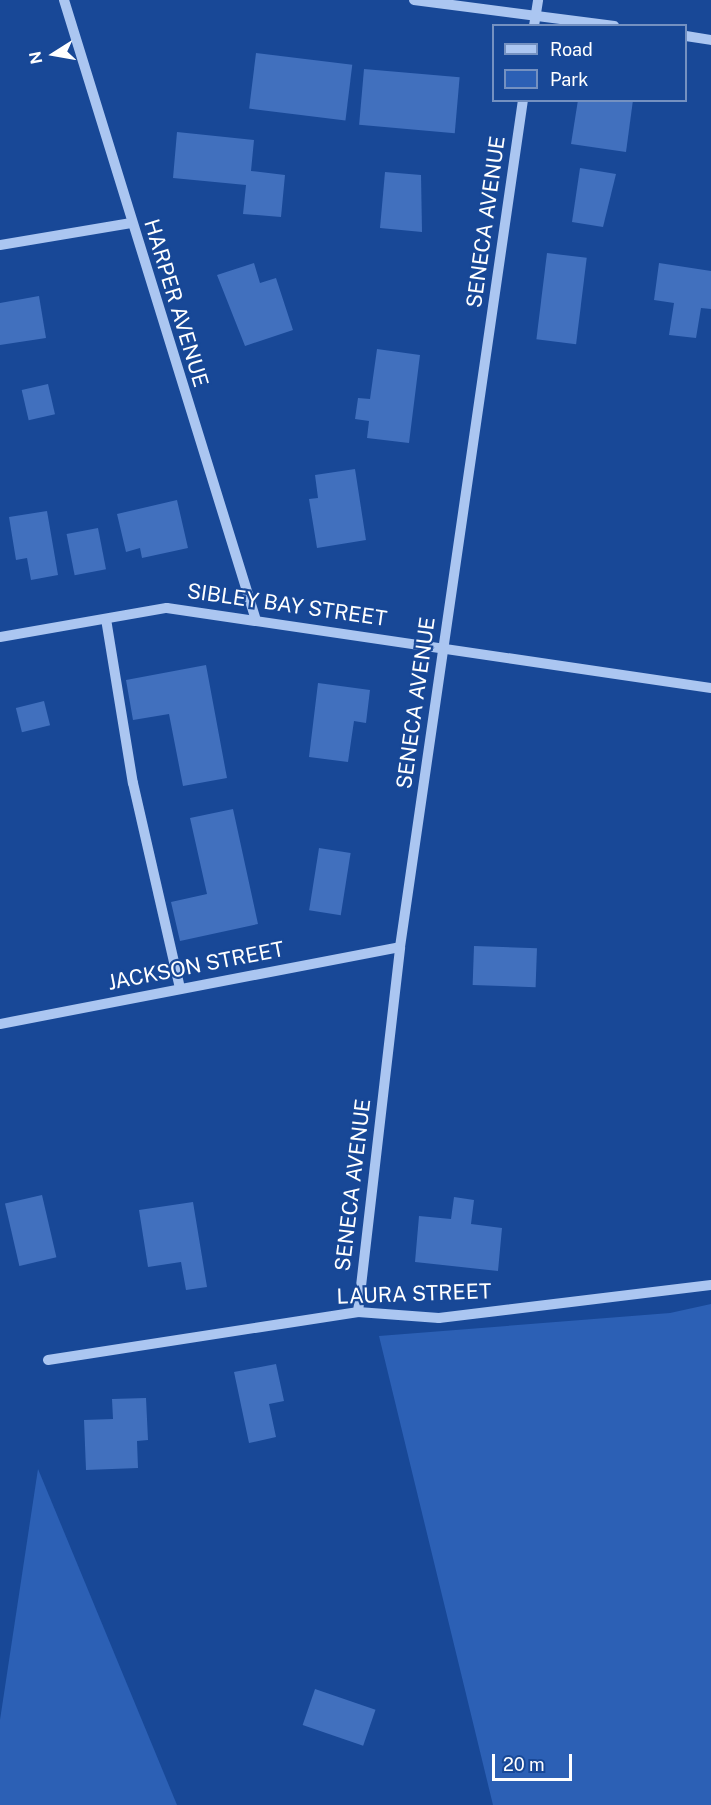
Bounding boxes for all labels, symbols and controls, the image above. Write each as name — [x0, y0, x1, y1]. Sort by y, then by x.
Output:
north arrow — [24, 24, 84, 84]
legend — [492, 24, 687, 102]
text: Road — [550, 39, 593, 60]
text: N — [25, 50, 46, 65]
text: Park — [550, 69, 588, 90]
street label: SENECA AVENUE — [461, 134, 511, 310]
street label: HARPER AVENUE — [138, 216, 214, 390]
street label: SIBLEY BAY STREET — [185, 578, 389, 632]
street label: SENECA AVENUE — [391, 615, 441, 791]
street label: JACKSON STREET — [106, 937, 286, 995]
street label: SENECA AVENUE — [330, 1097, 376, 1273]
street label: LAURA STREET — [336, 1279, 492, 1309]
scale bar — [495, 1742, 574, 1780]
text: 20 m — [503, 1754, 545, 1775]

